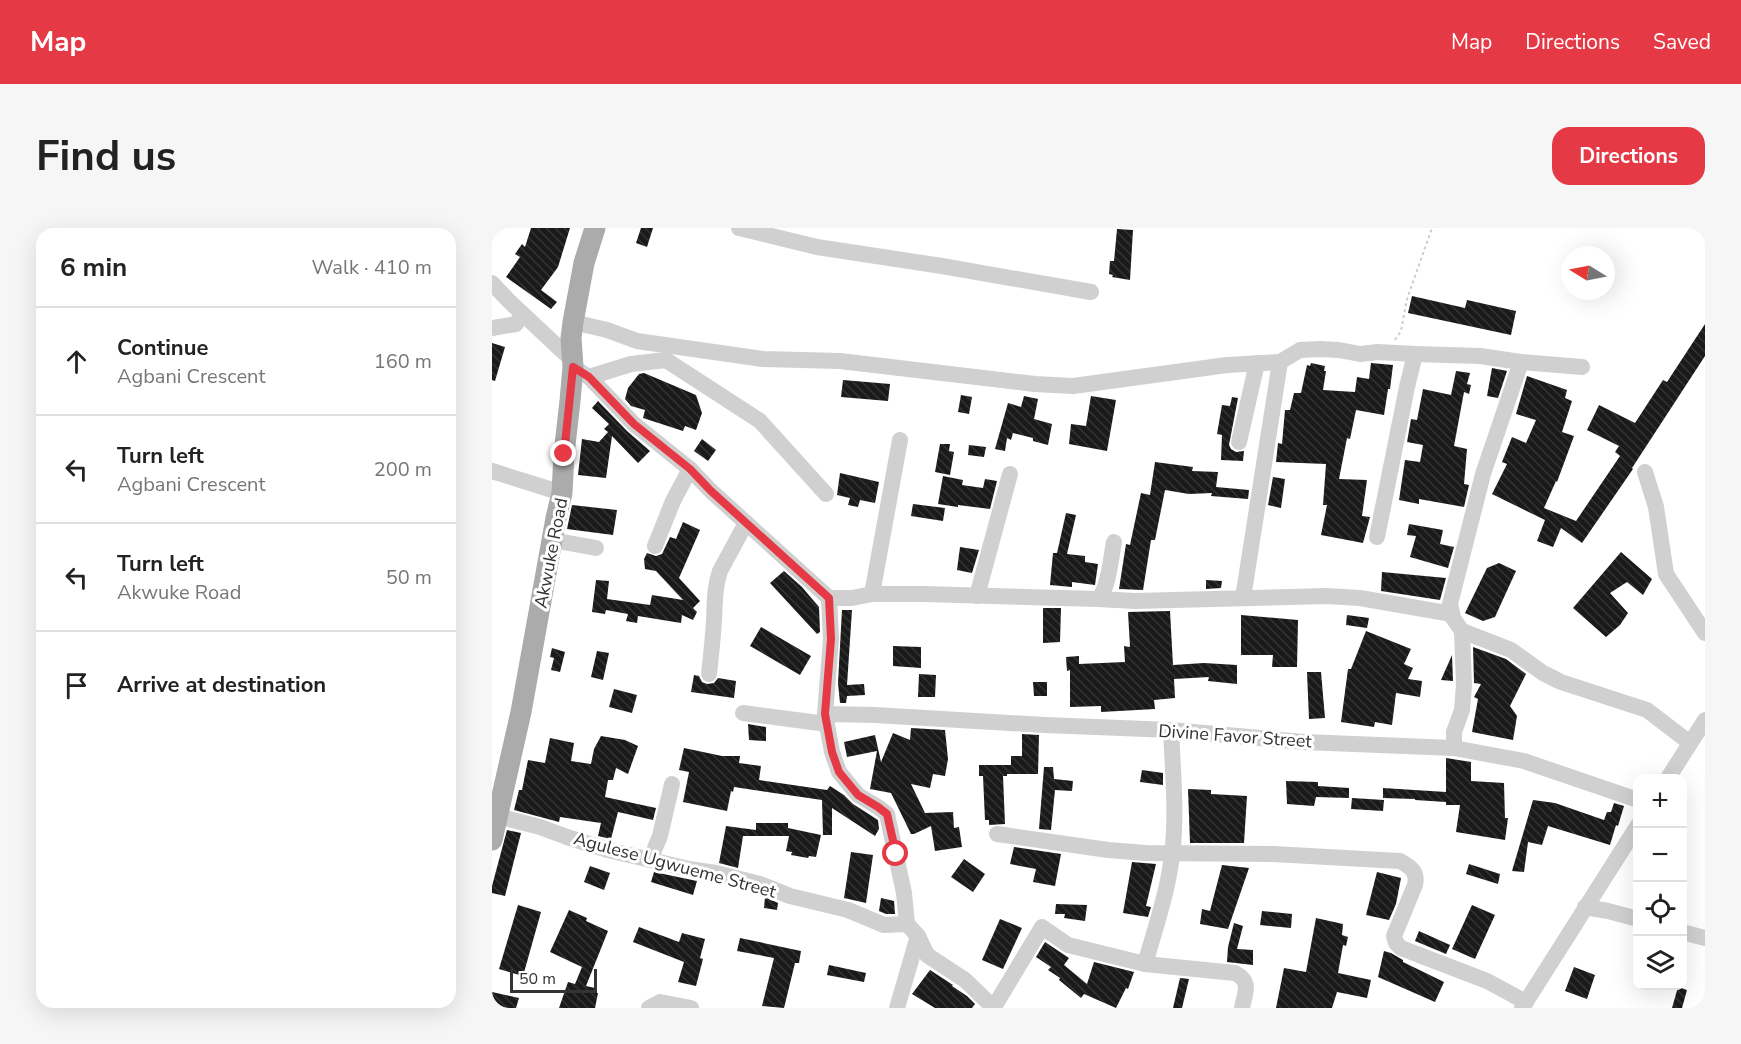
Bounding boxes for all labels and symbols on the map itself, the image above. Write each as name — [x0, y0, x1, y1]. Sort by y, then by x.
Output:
north arrow — [1561, 246, 1615, 300]
route end — [550, 440, 576, 466]
street label: Akwuke Road — [529, 496, 573, 610]
street label: Divine Favor Street — [1158, 719, 1313, 753]
street label: Agulese Ugwueme Street — [571, 826, 779, 904]
route start — [882, 840, 908, 866]
scale bar — [510, 966, 597, 994]

